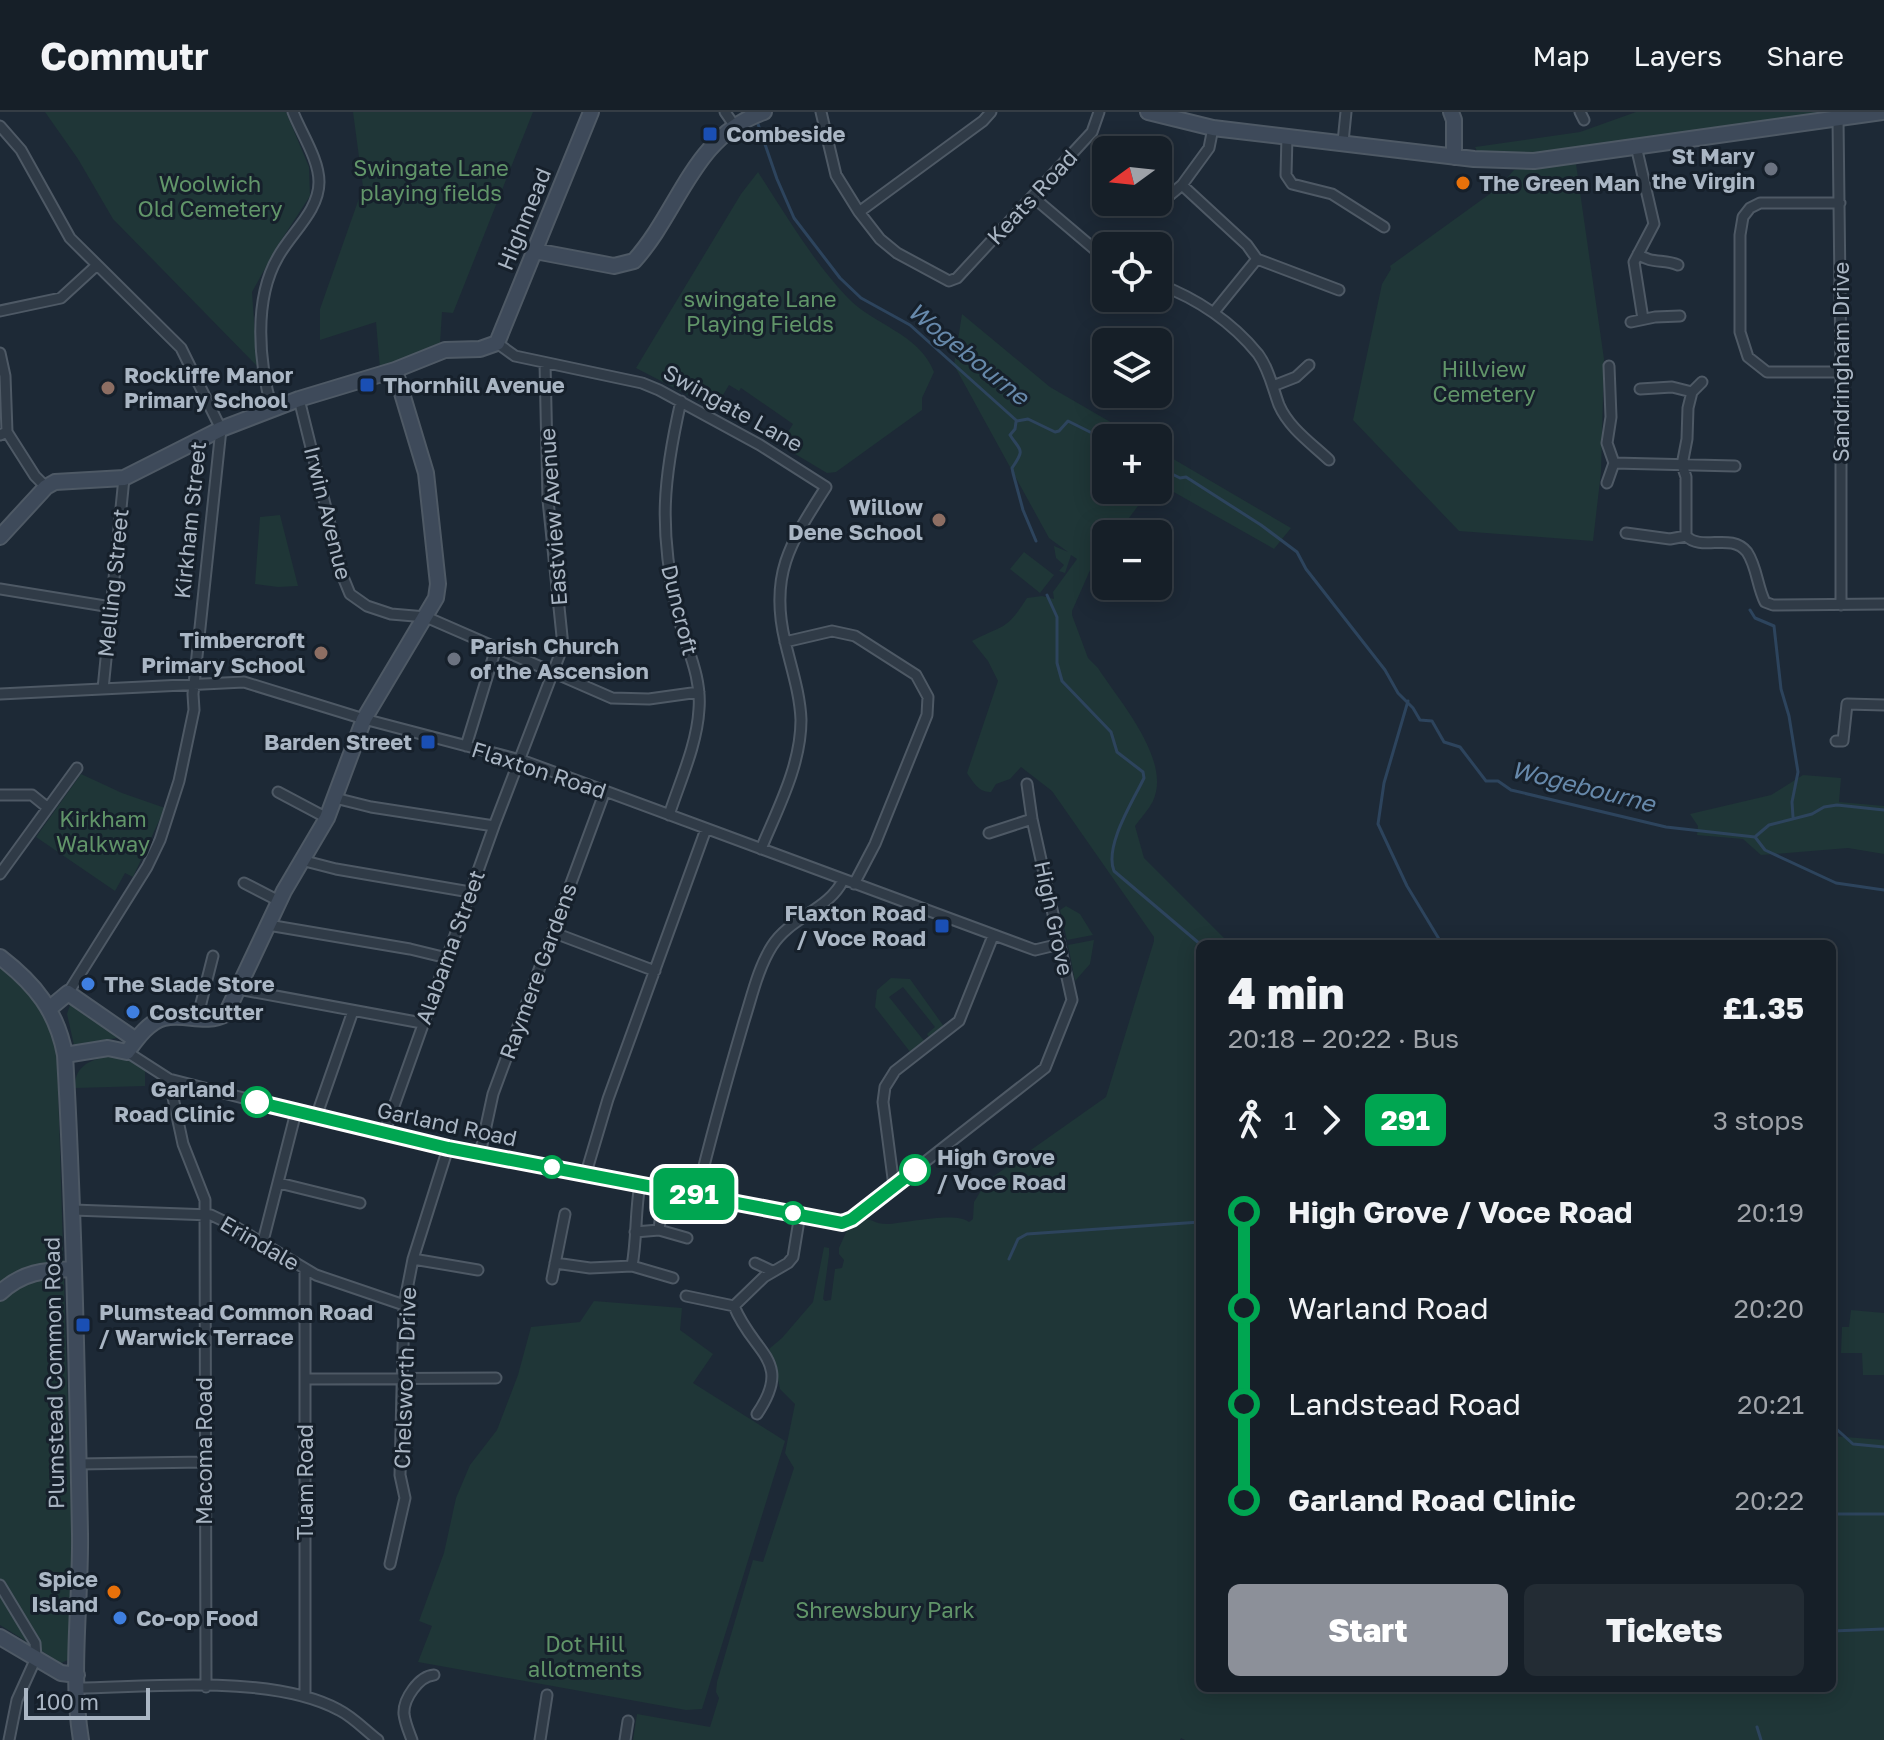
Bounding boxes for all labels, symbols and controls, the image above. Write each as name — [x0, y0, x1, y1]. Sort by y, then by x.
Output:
text: Commutr — [40, 33, 209, 78]
text: Map — [1532, 39, 1590, 72]
text: Layers — [1634, 39, 1722, 72]
text: Share — [1766, 39, 1844, 72]
place label: Combeside — [726, 120, 845, 147]
marker: Combeside — [701, 125, 719, 143]
north arrow — [1092, 136, 1172, 216]
map controls — [1092, 136, 1172, 600]
place label: St Mary the Virgin — [1652, 142, 1755, 194]
street label: Keats Road — [981, 144, 1082, 250]
park label: Swingate Lane playing fields — [353, 154, 509, 206]
marker: St Mary the Virgin — [1762, 160, 1780, 178]
street label: Highmead — [491, 164, 556, 274]
place label: The Green Man — [1479, 169, 1640, 196]
park label: Woolwich Old Cemetery — [137, 170, 283, 222]
marker: The Green Man — [1454, 174, 1472, 192]
button: locate — [1092, 232, 1172, 312]
street label: Sandringham Drive — [1827, 262, 1854, 462]
park label: swingate Lane Playing Fields — [683, 285, 837, 337]
water label: Wogebourne — [902, 295, 1037, 412]
button: layers — [1092, 328, 1172, 408]
park label: Hillview Cemetery — [1432, 355, 1536, 407]
street label: Swingate Lane — [659, 358, 808, 457]
place label: Rockliffe Manor Primary School — [124, 361, 294, 413]
place label: Thornhill Avenue — [383, 371, 565, 398]
marker: Thornhill Avenue — [358, 376, 376, 394]
marker: Rockliffe Manor Primary School — [99, 379, 117, 397]
button: + — [1092, 424, 1172, 504]
street label: Eastview Avenue — [533, 427, 572, 607]
street label: Kirkham Street — [168, 440, 211, 600]
street label: Irwin Avenue — [299, 443, 358, 582]
place label: Willow Dene School — [788, 493, 924, 545]
street label: Melling Street — [91, 507, 134, 659]
marker: Willow Dene School — [930, 511, 948, 529]
button: − — [1092, 520, 1172, 600]
street label: Duncroft — [656, 562, 705, 658]
place label: Timbercroft Primary School — [141, 626, 305, 678]
place label: Parish Church of the Ascension — [470, 632, 649, 684]
marker: Timbercroft Primary School — [312, 644, 330, 662]
marker: Parish Church of the Ascension — [445, 650, 463, 668]
place label: Barden Street — [264, 728, 412, 755]
marker: Barden Street — [419, 733, 437, 751]
street label: Flaxton Road — [468, 735, 610, 804]
water label: Wogebourne — [1508, 754, 1660, 819]
park label: Kirkham Walkway — [56, 805, 150, 857]
street label: High Grove — [1029, 858, 1080, 978]
street label: Alabama Street — [409, 866, 490, 1028]
street label: Raymere Gardens — [493, 879, 582, 1063]
place label: Flaxton Road / Voce Road — [784, 899, 926, 951]
marker: Flaxton Road / Voce Road — [933, 917, 951, 935]
text: 4 min — [1228, 966, 1344, 1019]
place label: The Slade Store — [104, 970, 275, 997]
marker: The Slade Store — [79, 975, 97, 993]
text: £1.35 — [1723, 990, 1804, 1026]
place label: Costcutter — [149, 998, 264, 1025]
marker: Costcutter — [124, 1003, 142, 1021]
text: 20:18 – 20:22 · Bus — [1228, 1023, 1459, 1054]
place label: Garland Road Clinic — [114, 1075, 235, 1127]
marker: Garland Road Clinic — [242, 1087, 272, 1117]
street label: Garland Road — [375, 1095, 520, 1152]
icon: walk — [1228, 1098, 1272, 1142]
icon: forward — [1309, 1098, 1353, 1142]
text: 291 — [1381, 1103, 1430, 1136]
text: 1 — [1284, 1105, 1297, 1136]
text: 3 stops — [1713, 1105, 1804, 1136]
place label: High Grove / Voce Road — [937, 1143, 1066, 1195]
marker: High Grove / Voce Road — [900, 1155, 930, 1185]
unlabelled marker — [541, 1156, 563, 1178]
line badge: 291 — [648, 1168, 740, 1220]
text: 291 — [669, 1177, 719, 1210]
text: High Grove / Voce Road — [1288, 1194, 1633, 1230]
text: 20:19 — [1737, 1197, 1804, 1228]
unlabelled marker — [782, 1202, 804, 1224]
street label: Erindale — [216, 1209, 305, 1276]
street label: Plumstead Common Road — [38, 1237, 69, 1509]
street label: Chelsworth Drive — [388, 1287, 421, 1469]
text: Warland Road — [1288, 1290, 1489, 1326]
text: 20:20 — [1734, 1293, 1804, 1324]
place label: Plumstead Common Road / Warwick Terrace — [99, 1298, 373, 1350]
marker: Plumstead Common Road / Warwick Terrace — [74, 1316, 92, 1334]
street label: Macoma Road — [190, 1377, 217, 1525]
text: Landstead Road — [1288, 1386, 1521, 1422]
text: 20:21 — [1737, 1389, 1804, 1420]
street label: Tuam Road — [291, 1424, 318, 1540]
text: Garland Road Clinic — [1288, 1482, 1576, 1518]
text: 20:22 — [1735, 1485, 1804, 1516]
place label: Spice Island — [31, 1565, 98, 1617]
marker: Spice Island — [105, 1583, 123, 1601]
button: Start — [1228, 1584, 1508, 1676]
button: Tickets — [1524, 1584, 1804, 1676]
park label: Shrewsbury Park — [795, 1596, 975, 1623]
place label: Co-op Food — [136, 1604, 258, 1631]
marker: Co-op Food — [111, 1609, 129, 1627]
park label: Dot Hill allotments — [528, 1630, 642, 1682]
scale bar — [24, 1684, 150, 1720]
text: 100 m — [36, 1688, 99, 1715]

